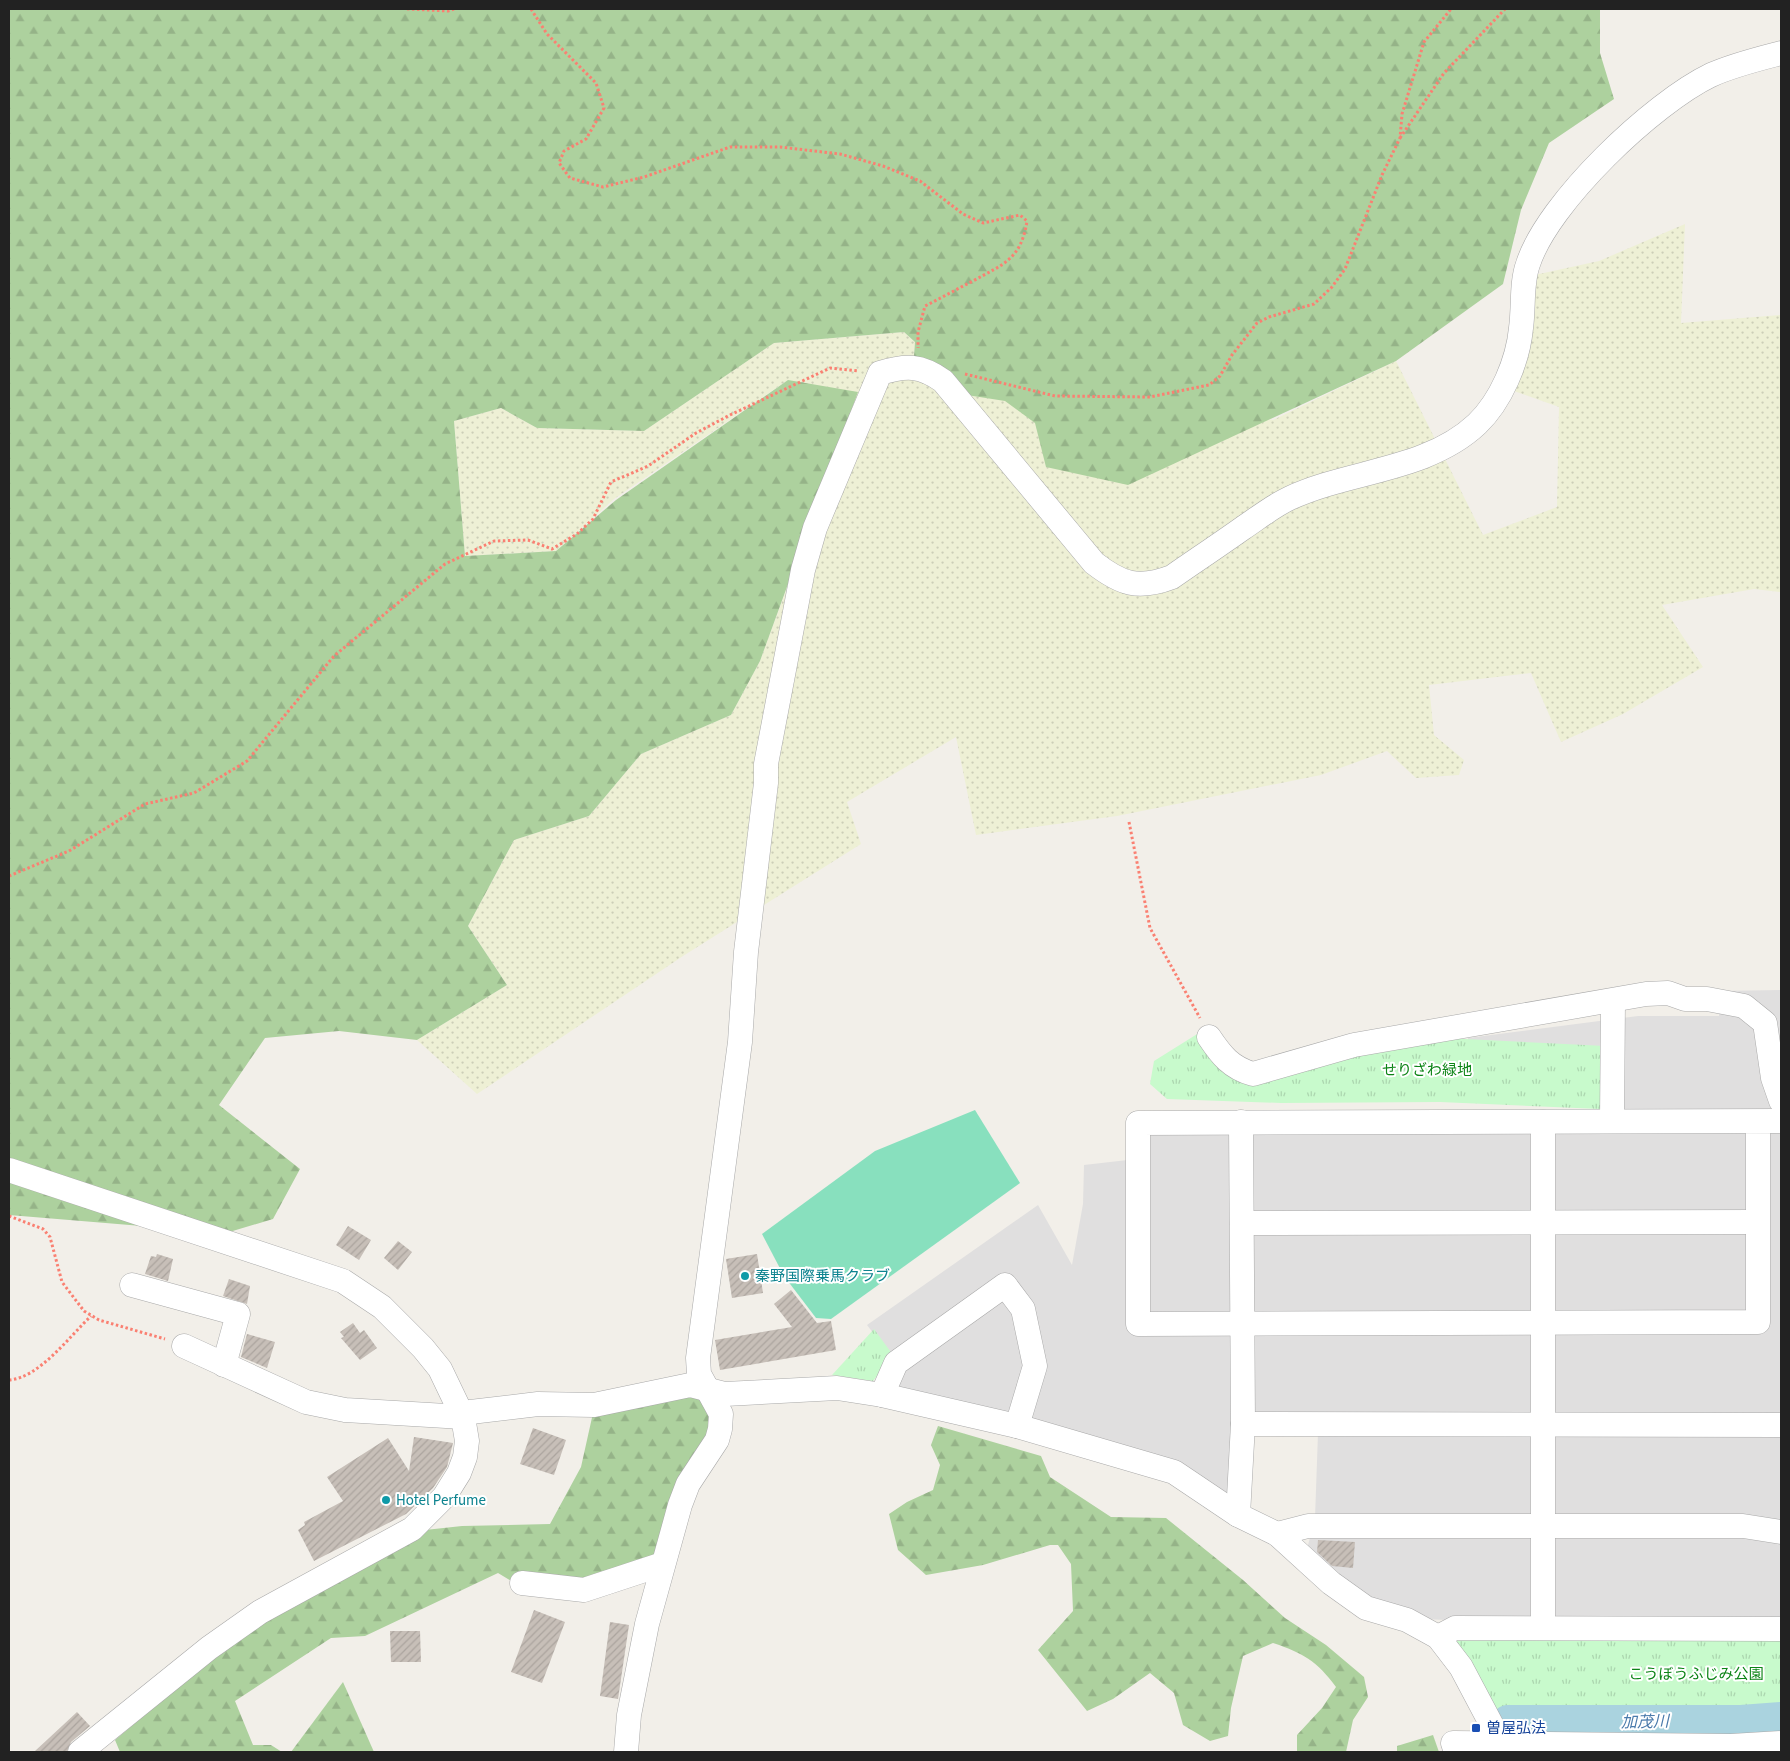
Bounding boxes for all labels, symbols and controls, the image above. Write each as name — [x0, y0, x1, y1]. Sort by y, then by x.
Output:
park label: せりざわ緑地 — [1382, 1060, 1472, 1081]
place label: 秦野国際乗馬クラブ — [755, 1266, 890, 1287]
marker: 秦野国際乗馬クラブ — [739, 1270, 751, 1282]
place label: Hotel Perfume — [396, 1490, 486, 1511]
marker: Hotel Perfume — [380, 1494, 392, 1506]
park label: こうぼうふじみ公園 — [1628, 1664, 1764, 1685]
water label: 加茂川 — [1621, 1711, 1671, 1733]
place label: 曽屋弘法 — [1486, 1718, 1546, 1739]
marker: 曽屋弘法 — [1470, 1722, 1482, 1734]

